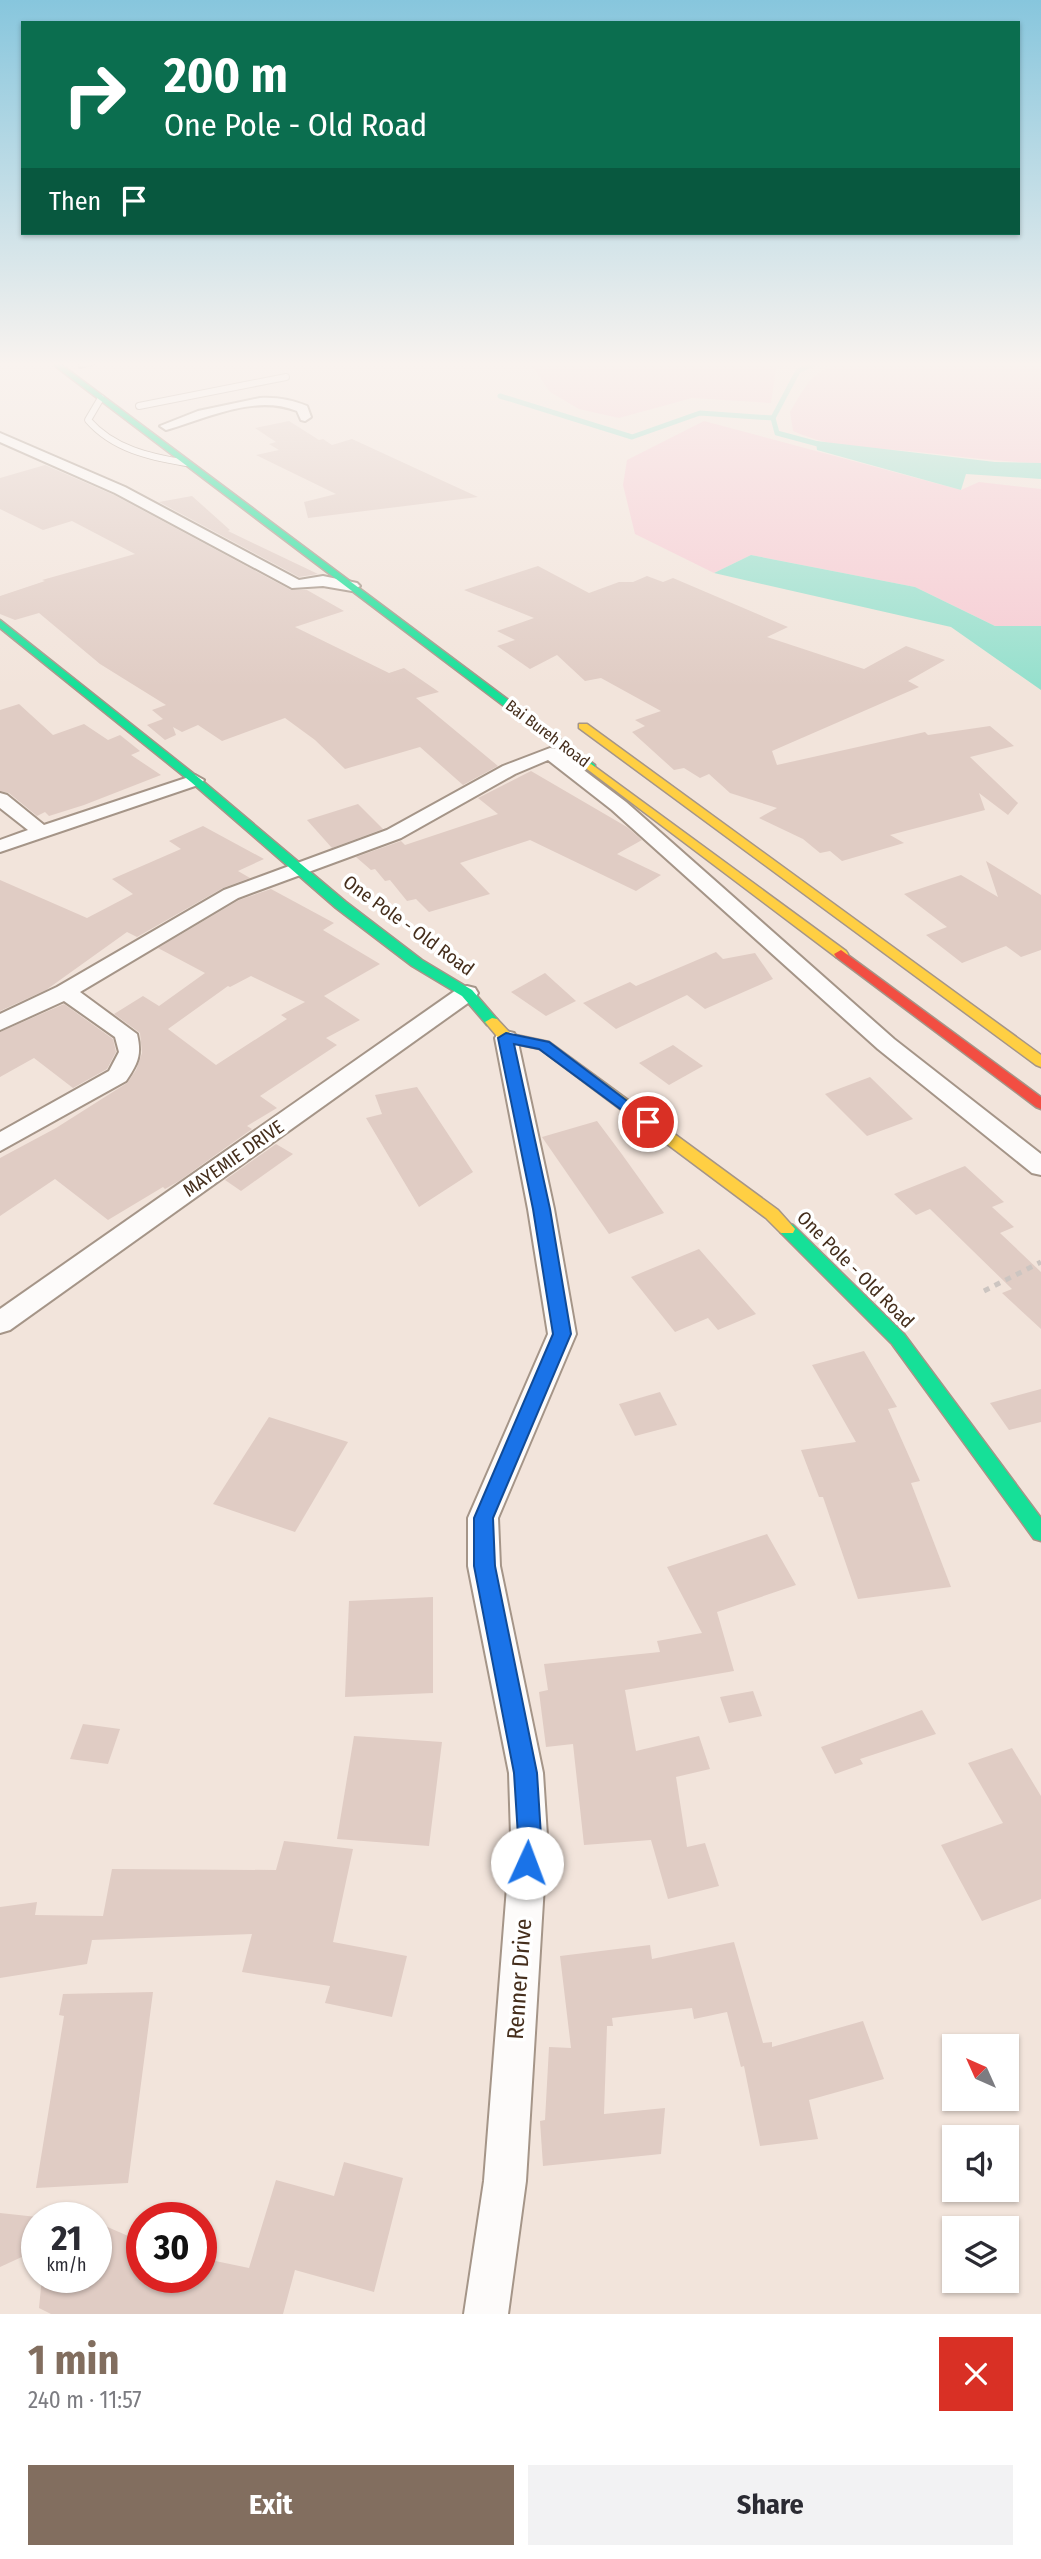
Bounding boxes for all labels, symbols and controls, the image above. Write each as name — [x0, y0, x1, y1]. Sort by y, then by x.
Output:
text: 200 m — [164, 46, 288, 105]
icon: right — [49, 49, 140, 140]
text: One Pole - Old Road — [164, 106, 427, 144]
icon: arrive — [115, 182, 153, 220]
text: Then — [49, 186, 101, 217]
street label: Bai Bureh Road — [502, 696, 593, 771]
street label: One Pole - Old Road — [339, 870, 479, 981]
pin — [618, 1092, 678, 1152]
icon: arrive — [629, 1103, 667, 1141]
street label: MAYEMIE DRIVE — [178, 1115, 288, 1202]
street label: One Pole - Old Road — [792, 1206, 919, 1333]
position arrow — [490, 1826, 564, 1900]
street label: Renner Drive — [501, 1918, 537, 2040]
north arrow — [942, 2034, 1018, 2110]
map controls — [942, 2034, 1019, 2293]
button: sound — [942, 2125, 1019, 2202]
speed limit sign: 30 — [126, 2202, 217, 2293]
button: layers — [942, 2216, 1019, 2293]
text: 21 — [51, 2217, 82, 2259]
text: km/h — [46, 2254, 87, 2276]
text: 1 min — [28, 2335, 119, 2385]
button: close — [939, 2337, 1013, 2411]
text: 240 m · 11:57 — [28, 2386, 142, 2414]
button: Exit — [28, 2465, 514, 2545]
button: Share — [528, 2465, 1013, 2545]

